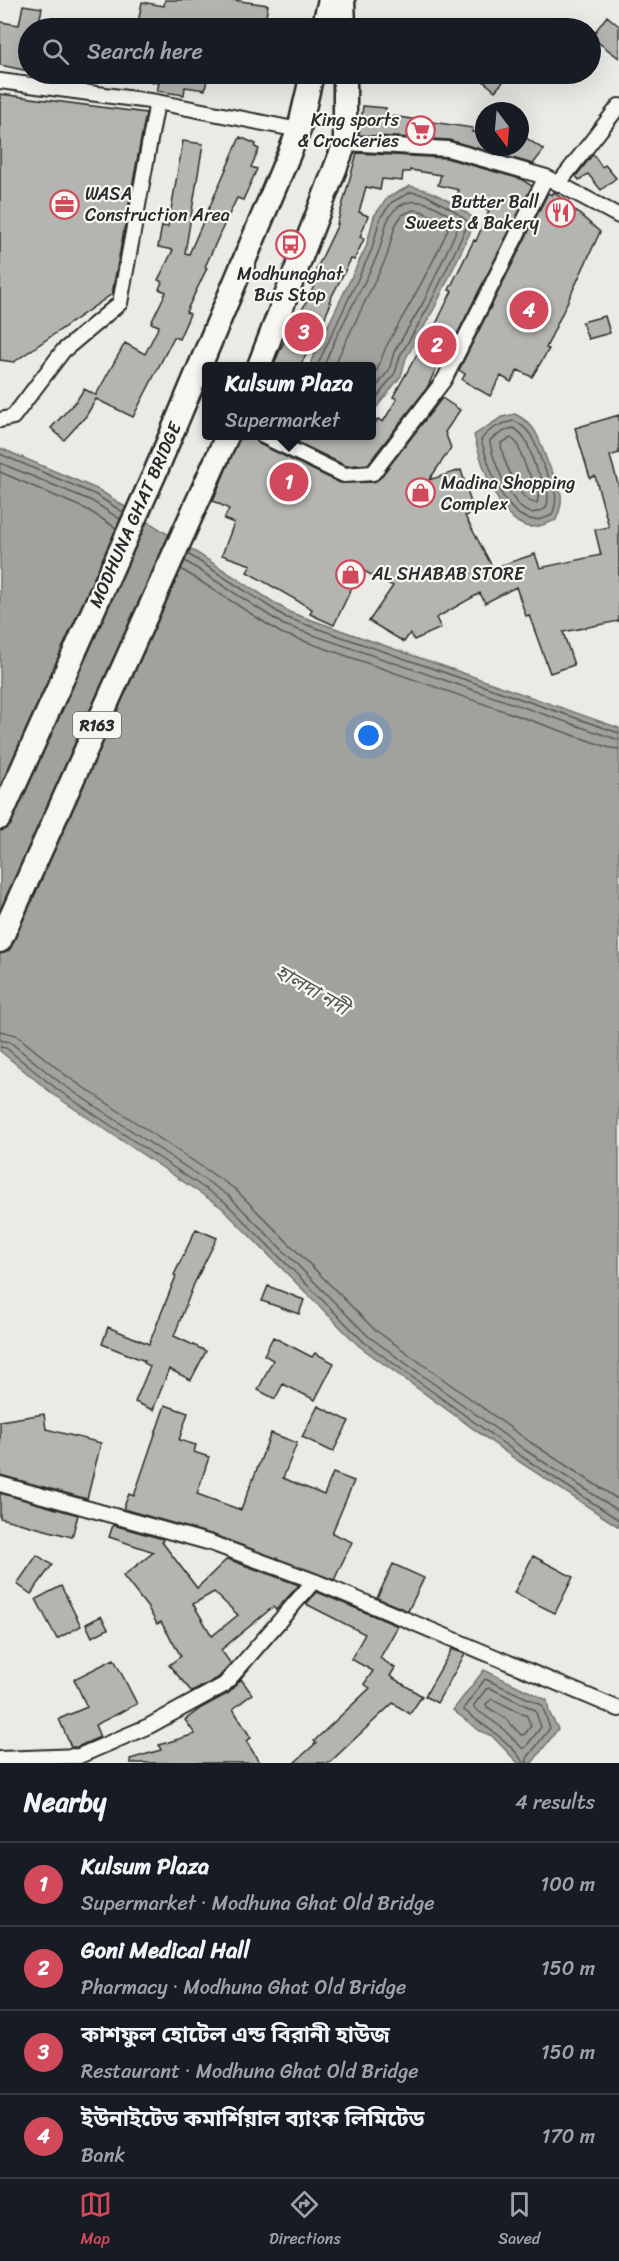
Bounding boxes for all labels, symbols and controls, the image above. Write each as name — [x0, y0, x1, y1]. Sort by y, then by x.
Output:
search box — [18, 18, 601, 84]
text: Search here — [87, 32, 203, 71]
icon: search — [39, 35, 72, 68]
north arrow — [475, 102, 529, 156]
place label: King sports & Crockeries — [297, 104, 400, 157]
supermarket icon: King sports & Crockeries — [404, 114, 436, 146]
place label: WASA Construction Area — [85, 178, 230, 231]
place label: Butter Ball Sweets & Bakery — [405, 186, 540, 239]
office icon: WASA Construction Area — [48, 188, 80, 220]
restaurant icon: Butter Ball Sweets & Bakery — [544, 196, 576, 228]
bus stop icon: Modhunaghat Bus Stop — [274, 229, 306, 261]
place label: Modhunaghat Bus Stop — [237, 258, 344, 311]
pin: 4 — [510, 288, 548, 332]
pin: 3 — [284, 310, 324, 354]
pin: 2 — [418, 322, 456, 368]
popup — [202, 362, 376, 440]
text: Kulsum Plaza — [225, 364, 353, 403]
text: Supermarket — [225, 403, 340, 438]
street label: MODHUNA GHAT BRIDGE — [80, 416, 191, 613]
pin: 1 — [270, 460, 308, 504]
place label: Madina Shopping Complex — [441, 467, 575, 520]
shop icon: Madina Shopping Complex — [404, 477, 436, 509]
shop icon: AL SHABAB STORE — [335, 558, 367, 590]
place label: AL SHABAB STORE — [371, 558, 525, 590]
road number: R163 — [73, 712, 121, 738]
your location — [354, 721, 383, 750]
water label: হালদা নদী — [268, 955, 359, 1027]
text: Nearby — [24, 1779, 106, 1825]
text: 4 results — [515, 1785, 595, 1820]
text: Kulsum Plaza — [81, 1847, 209, 1886]
text: 1 — [39, 1867, 48, 1902]
text: 100 m — [541, 1867, 595, 1902]
text: Supermarket · Modhuna Ghat Old Bridge — [81, 1886, 435, 1921]
text: Goni Medical Hall — [81, 1931, 250, 1970]
text: 2 — [38, 1951, 49, 1986]
text: 150 m — [541, 1951, 595, 1986]
text: Pharmacy · Modhuna Ghat Old Bridge — [81, 1970, 406, 2005]
text: কাশফুল হোটেল এন্ড বিরানী হাউজ — [81, 2015, 390, 2054]
text: 3 — [38, 2035, 49, 2070]
text: 150 m — [541, 2035, 595, 2070]
text: Restaurant · Modhuna Ghat Old Bridge — [81, 2054, 419, 2089]
text: ইউনাইটেড কমার্শিয়াল ব্যাংক লিমিটেড — [81, 2099, 424, 2138]
text: 4 — [37, 2119, 50, 2154]
text: 170 m — [542, 2119, 595, 2154]
text: Bank — [81, 2138, 125, 2173]
tab: Map — [79, 2188, 112, 2253]
tab: Directions — [269, 2188, 341, 2253]
tab: Saved — [498, 2188, 540, 2253]

